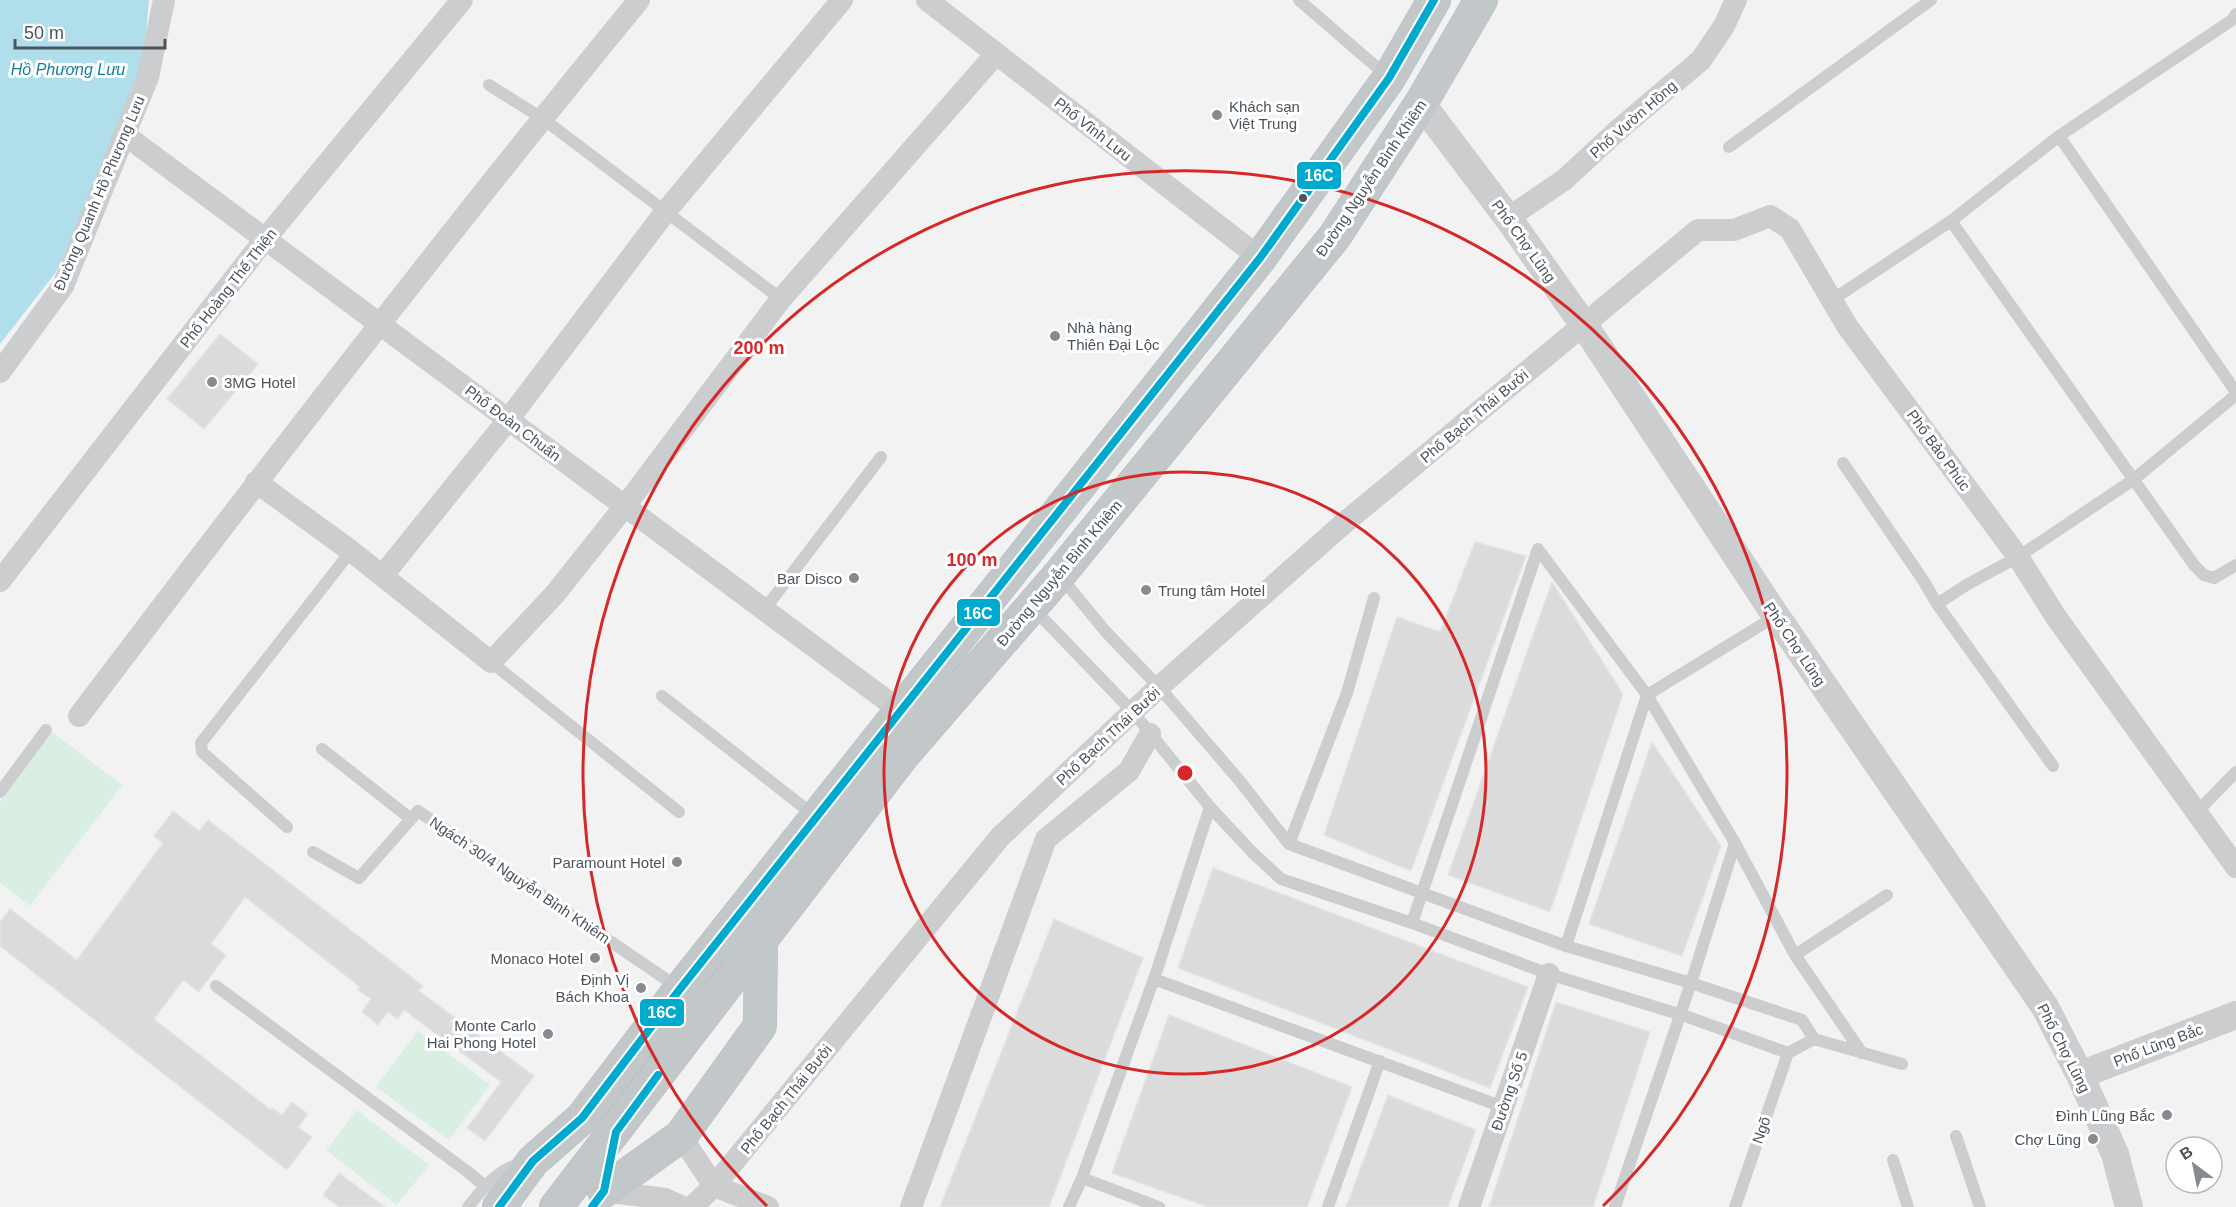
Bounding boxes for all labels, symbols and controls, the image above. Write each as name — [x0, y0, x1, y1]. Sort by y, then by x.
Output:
scale bar — [15, 12, 165, 50]
text: 50 m — [24, 23, 64, 43]
water label: Hồ Phương Lưu — [11, 61, 125, 78]
street label: Phố Vườn Hồng — [1586, 77, 1680, 161]
street label: Đường Quanh Hồ Phương Lưu — [50, 93, 148, 293]
street label: Phố Vĩnh Lưu — [1051, 94, 1135, 164]
street label: Đường Nguyễn Bình Khiêm — [1312, 97, 1430, 259]
place label: Khách sạn Việt Trung — [1229, 98, 1300, 132]
marker: Khách sạn Việt Trung — [1210, 108, 1224, 122]
line badge: 16C — [1296, 161, 1342, 190]
text: 16C — [1304, 167, 1334, 184]
unlabelled marker — [1297, 192, 1309, 204]
street label: Phố Chợ Lũng — [1488, 197, 1560, 285]
street label: Phố Hoàng Thế Thiện — [176, 225, 280, 351]
place label: Nhà hàng Thiên Đại Lộc — [1067, 319, 1160, 353]
marker: Nhà hàng Thiên Đại Lộc — [1048, 329, 1062, 343]
text: 200 m — [733, 338, 785, 358]
street label: Phố Bạch Thái Bưởi — [1417, 366, 1531, 466]
place label: 3MG Hotel — [224, 374, 296, 391]
marker: 3MG Hotel — [205, 375, 219, 389]
street label: Phố Đoàn Chuẩn — [462, 382, 564, 464]
street label: Phố Bảo Phúc — [1904, 406, 1974, 494]
street label: Đường Nguyễn Bình Khiêm — [993, 497, 1125, 649]
text: 100 m — [946, 550, 998, 570]
place label: Bar Disco — [777, 570, 842, 587]
marker: Bar Disco — [847, 571, 861, 585]
place label: Trung tâm Hotel — [1158, 582, 1265, 599]
marker: Trung tâm Hotel — [1139, 583, 1153, 597]
line badge: 16C — [956, 598, 1001, 627]
street label: Phố Chợ Lũng — [1761, 599, 1829, 689]
text: 16C — [963, 605, 993, 622]
street label: Phố Bạch Thái Bưởi — [1053, 684, 1163, 788]
centre of rings — [1175, 763, 1195, 783]
street label: Ngách 30/4 Nguyễn Bỉnh Khiêm — [427, 813, 613, 947]
place label: Paramount Hotel — [552, 854, 665, 871]
marker: Paramount Hotel — [670, 855, 684, 869]
place label: Monaco Hotel — [490, 950, 583, 967]
marker: Monaco Hotel — [588, 951, 602, 965]
place label: Định Vị Bách Khoa — [556, 971, 630, 1005]
marker: Định Vị Bách Khoa — [634, 981, 648, 995]
line badge: 16C — [639, 998, 685, 1027]
street label: Phố Chợ Lũng — [2034, 1001, 2094, 1095]
text: 16C — [647, 1004, 677, 1021]
place label: Monte Carlo Hai Phong Hotel — [427, 1017, 536, 1051]
street label: Phố Lũng Bắc — [2111, 1020, 2205, 1070]
marker: Monte Carlo Hai Phong Hotel — [541, 1027, 555, 1041]
street label: Phố Bạch Thái Bưởi — [737, 1041, 835, 1157]
street label: Đường Số 5 — [1488, 1049, 1530, 1133]
place label: Đình Lũng Bắc — [2056, 1107, 2155, 1124]
marker: Đình Lũng Bắc — [2160, 1108, 2174, 1122]
street label: Ngõ — [1748, 1114, 1774, 1146]
place label: Chợ Lũng — [2014, 1131, 2081, 1148]
marker: Chợ Lũng — [2086, 1132, 2100, 1146]
north arrow — [2164, 1135, 2224, 1195]
text: B — [2177, 1142, 2196, 1163]

